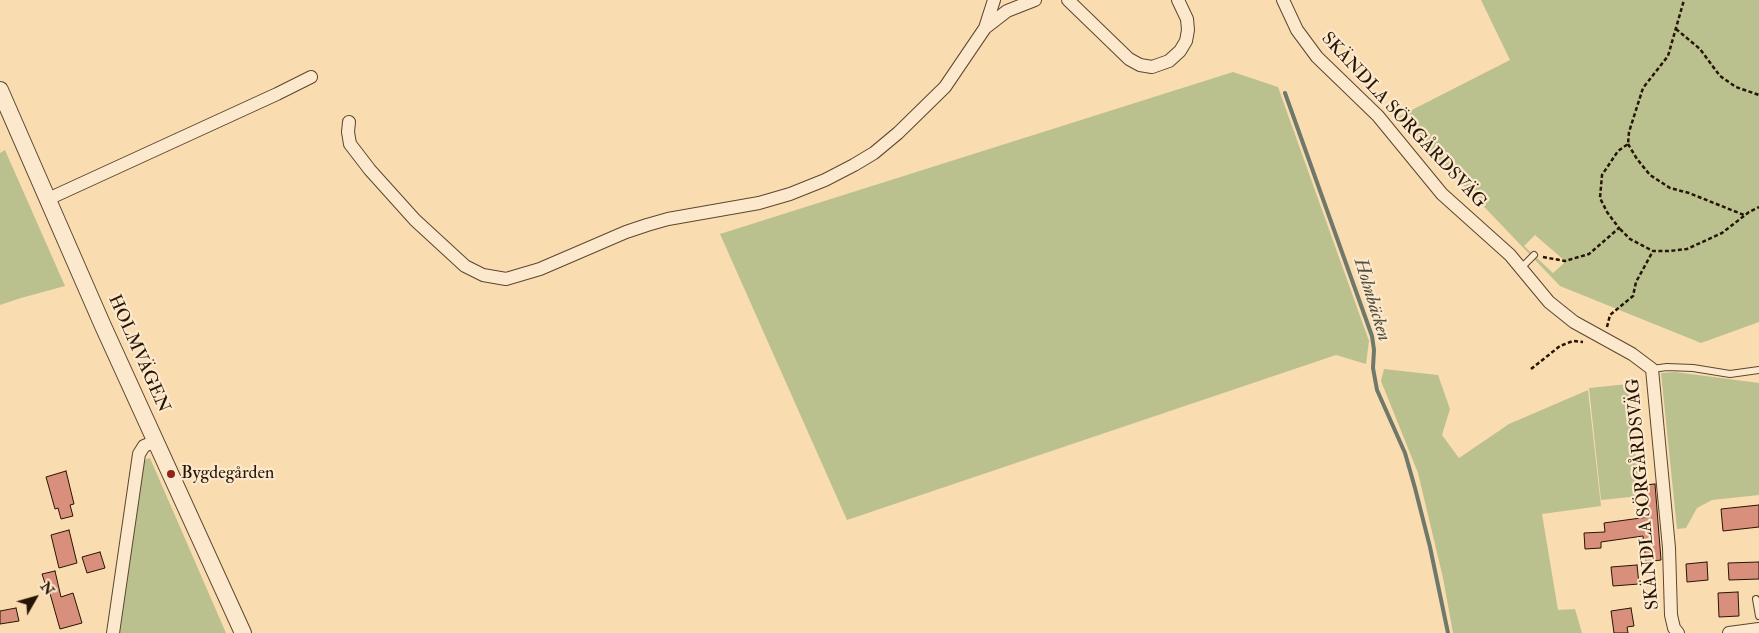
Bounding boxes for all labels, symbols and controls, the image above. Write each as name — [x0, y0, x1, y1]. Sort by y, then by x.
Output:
street label: SKÄNDLA SÖRGÅRDSVÄG — [1316, 29, 1490, 213]
water label: Holmbäcken — [1348, 256, 1394, 344]
street label: HOLMVÄGEN — [102, 292, 174, 416]
street label: SKÄNDLA SÖRGÅRDSVÄG — [1623, 377, 1665, 611]
place label: Bygdegården — [181, 463, 274, 485]
marker: Bygdegården — [165, 468, 177, 480]
north arrow — [10, 573, 60, 623]
text: N — [37, 578, 58, 599]

